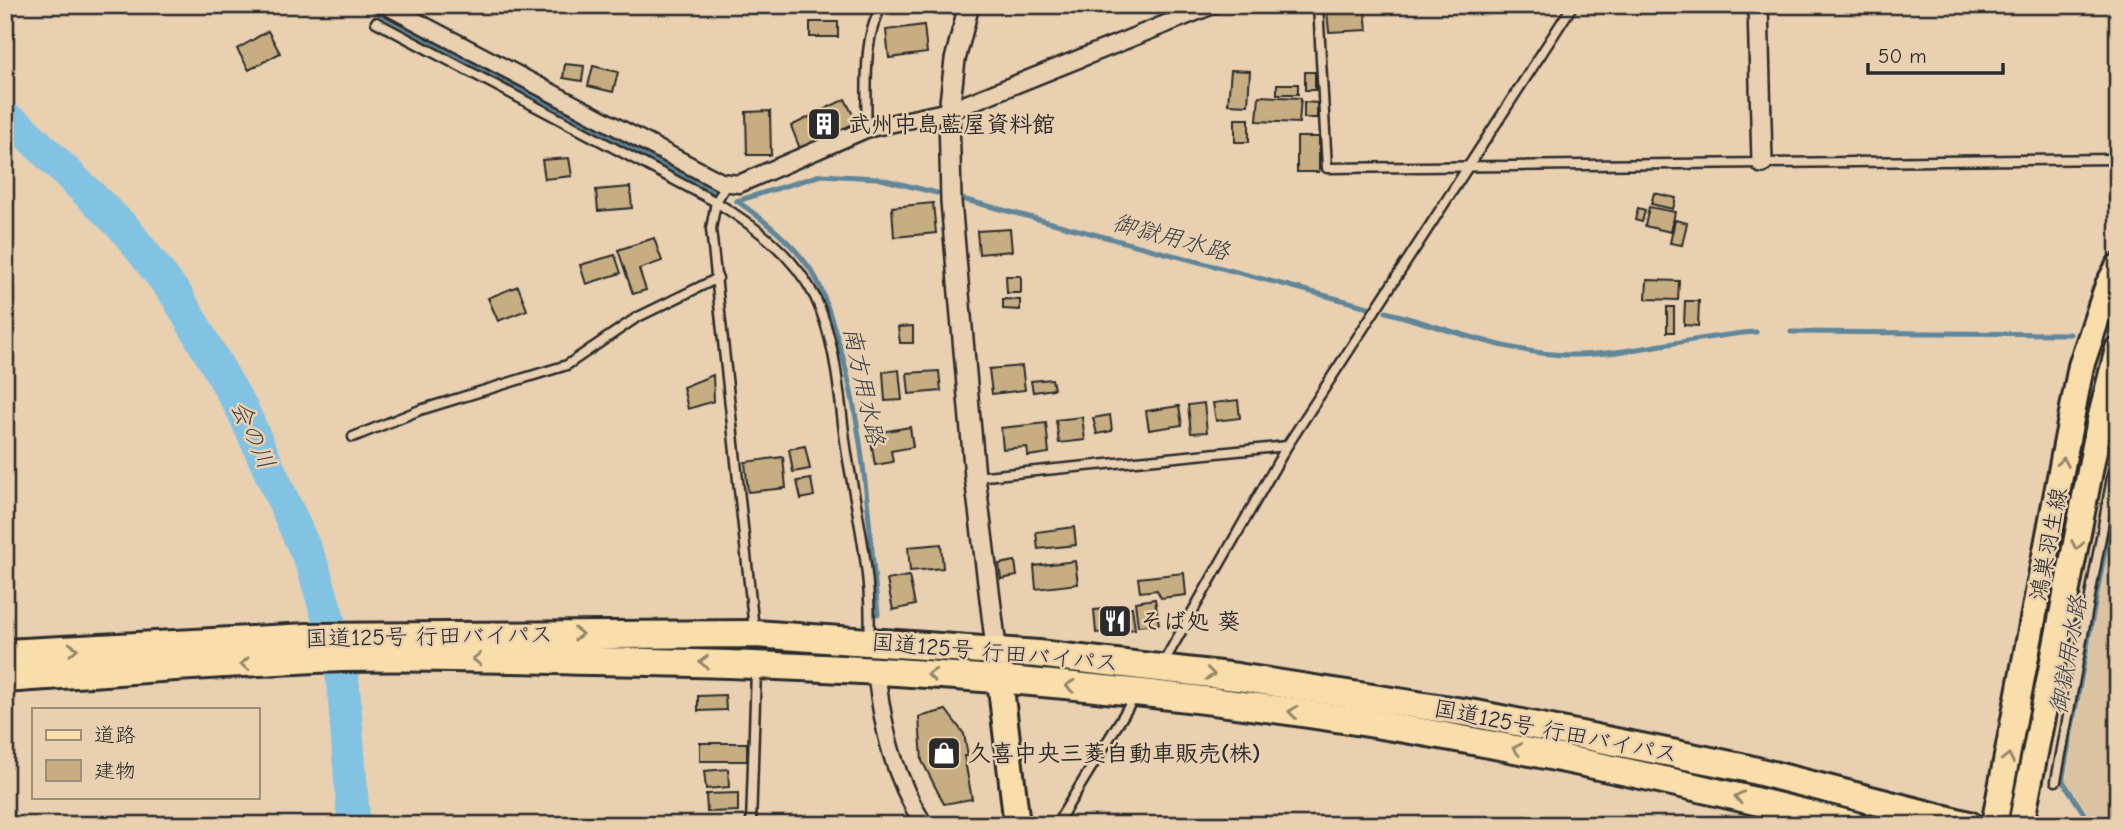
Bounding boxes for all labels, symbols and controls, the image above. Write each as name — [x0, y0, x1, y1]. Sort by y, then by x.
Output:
scale bar — [1868, 32, 2002, 76]
text: 50 m — [1878, 44, 1927, 68]
building icon: 武州中島藍屋資料館 — [805, 105, 843, 143]
place label: 武州中島藍屋資料館 — [848, 111, 1055, 138]
water label: 御獄用水路 — [1109, 208, 1235, 267]
water label: 南方用水路 — [838, 324, 891, 450]
water label: 会の川 — [225, 396, 281, 474]
one-way arrow — [2055, 456, 2070, 468]
street label: 鴻巣羽生線 — [2024, 485, 2073, 603]
one-way arrow — [2070, 539, 2085, 551]
water label: 御獄用水路 — [2044, 592, 2093, 717]
restaurant icon: そば処 葵 — [1096, 602, 1134, 640]
place label: そば処 葵 — [1140, 608, 1240, 635]
street label: 国道125号 行田バイパス — [305, 621, 553, 652]
one-way arrow — [573, 626, 584, 642]
street label: 国道125号 行田バイパス — [870, 628, 1120, 677]
one-way arrow — [68, 642, 79, 657]
one-way arrow — [471, 651, 482, 667]
one-way arrow — [699, 655, 710, 670]
one-way arrow — [239, 656, 250, 671]
one-way arrow — [1204, 666, 1215, 681]
one-way arrow — [926, 668, 937, 683]
one-way arrow — [1064, 679, 1075, 694]
street label: 国道125号 行田バイパス — [1432, 695, 1680, 768]
one-way arrow — [1287, 704, 1298, 719]
legend — [32, 708, 259, 798]
text: 道路 — [94, 723, 136, 747]
shop icon: 久喜中央三菱自動車販売(株) — [925, 734, 963, 772]
place label: 久喜中央三菱自動車販売(株) — [968, 740, 1260, 767]
one-way arrow — [1511, 743, 1523, 758]
one-way arrow — [1999, 752, 2014, 764]
text: 建物 — [94, 759, 136, 783]
one-way arrow — [1733, 791, 1745, 806]

